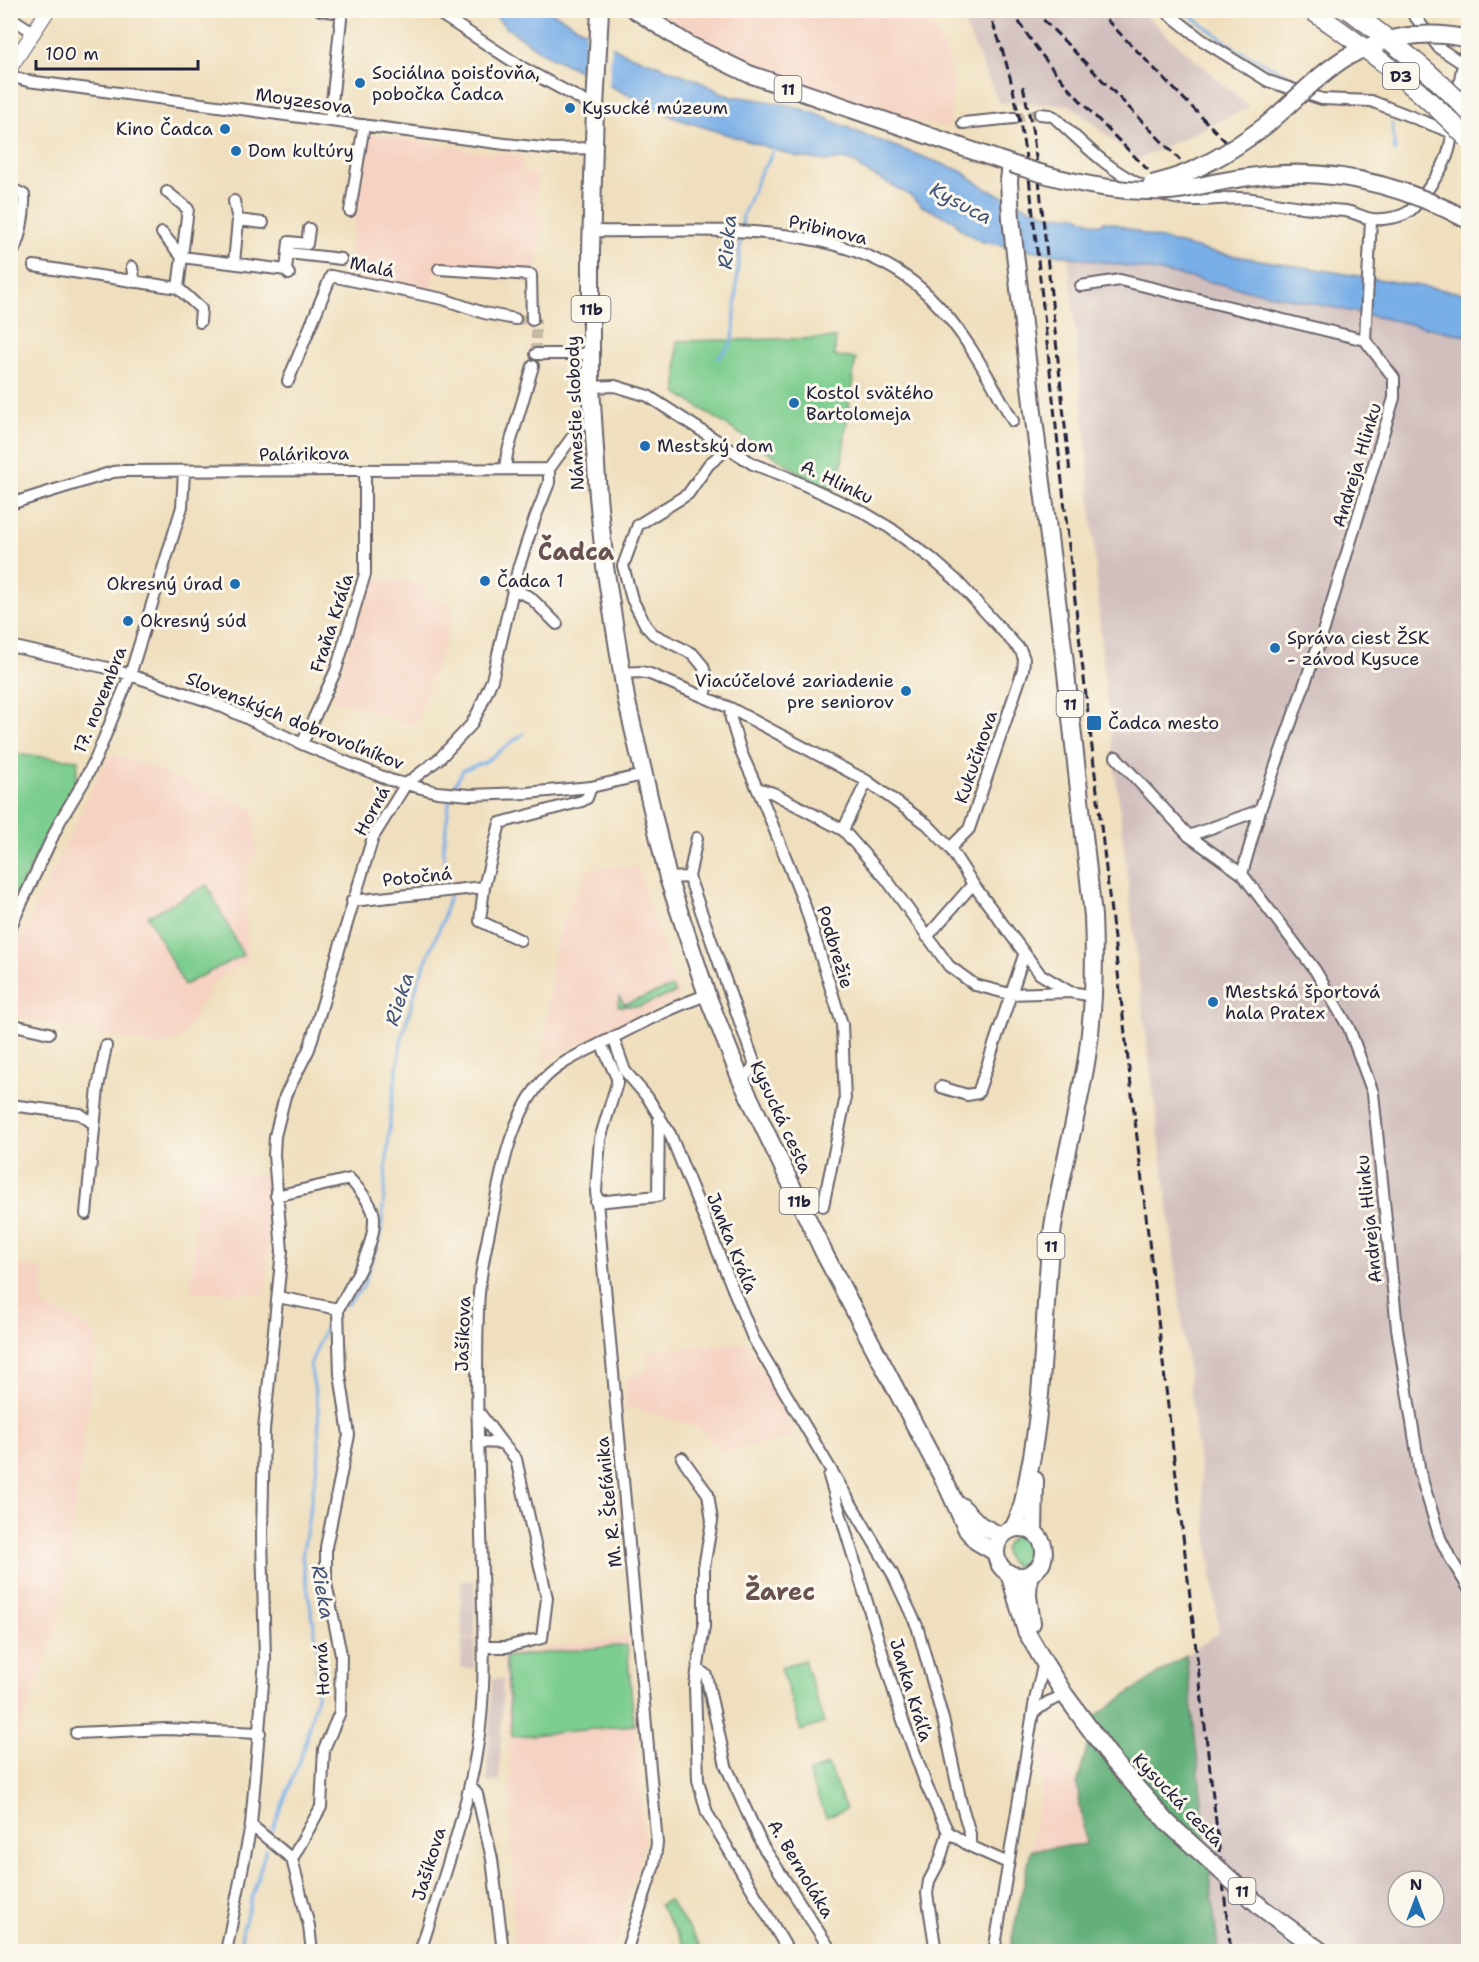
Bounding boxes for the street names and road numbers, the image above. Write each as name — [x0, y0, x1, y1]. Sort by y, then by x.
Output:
road number: D3 — [1383, 63, 1419, 89]
road number: 11 — [774, 76, 802, 102]
street label: Moyzesova — [254, 82, 354, 120]
street label: Pribinova — [786, 209, 870, 251]
street label: Malá — [348, 251, 396, 283]
road number: 11b — [572, 296, 610, 322]
street label: Námestie slobody — [560, 335, 590, 491]
street label: Andreja Hlinku — [1327, 400, 1387, 530]
street label: Palárikova — [259, 441, 349, 467]
street label: A. Hlinku — [797, 454, 877, 510]
street label: Fraňa Kráľa — [305, 571, 359, 675]
street label: 17. novembra — [68, 643, 132, 757]
street label: Slovenských dobrovoľníkov — [182, 666, 408, 776]
road number: 11 — [1056, 691, 1084, 717]
street label: Kukučínova — [949, 707, 1003, 807]
street label: Horná — [348, 782, 396, 840]
street label: Potočná — [381, 861, 453, 893]
street label: Podbrežie — [811, 903, 859, 991]
street label: Kysucká cesta — [744, 1057, 818, 1177]
street label: Andreja Hlinku — [1350, 1154, 1388, 1284]
road number: 11b — [780, 1188, 818, 1214]
street label: Janka Kráľa — [701, 1189, 763, 1297]
road number: 11 — [1038, 1233, 1064, 1259]
street label: Jašíkova — [450, 1296, 476, 1372]
street label: M. R. Štefánika — [590, 1435, 628, 1569]
street label: Janka Kráľa — [884, 1636, 938, 1744]
street label: Horná — [309, 1642, 335, 1696]
street label: Kysucká cesta — [1127, 1748, 1229, 1852]
street label: A. Bernoláka — [762, 1815, 840, 1923]
street label: Jašíkova — [406, 1824, 452, 1904]
road number: 11 — [1228, 1878, 1256, 1904]

